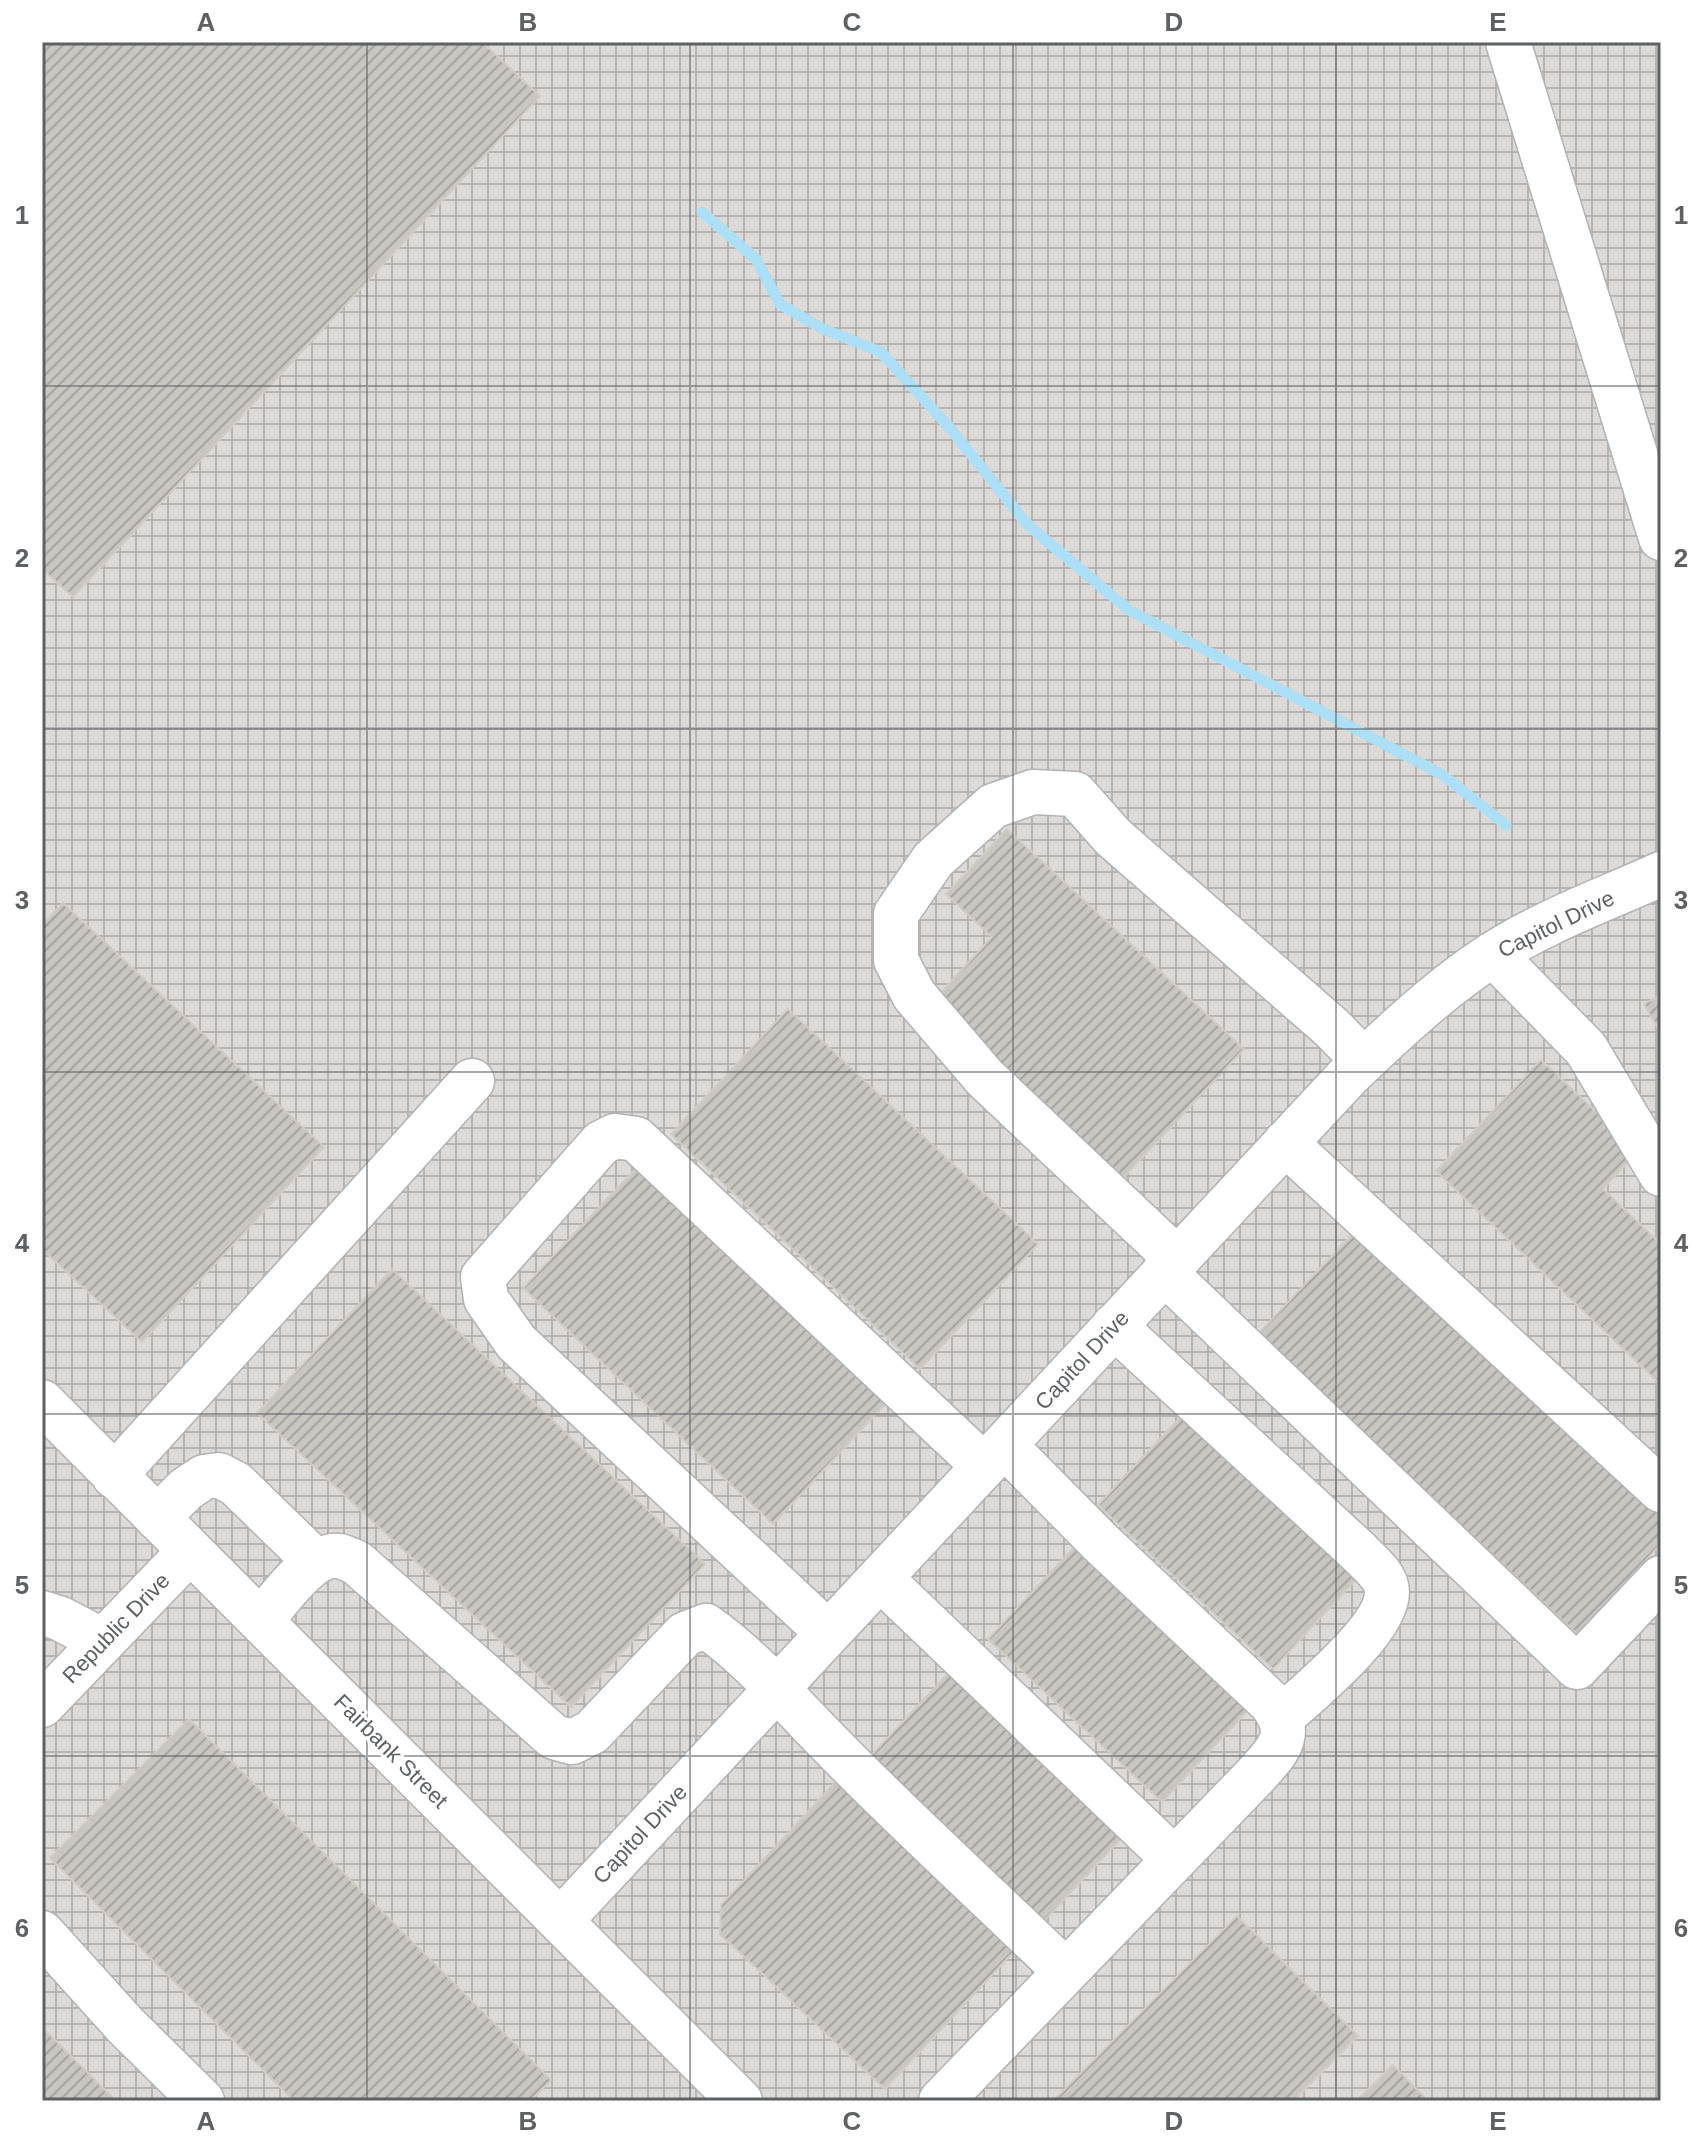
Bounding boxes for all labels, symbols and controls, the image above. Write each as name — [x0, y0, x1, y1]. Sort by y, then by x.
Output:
text: A — [197, 7, 216, 37]
text: B — [519, 7, 537, 37]
text: C — [843, 7, 862, 37]
text: D — [1165, 7, 1183, 37]
text: E — [1489, 7, 1507, 37]
text: 1 — [15, 200, 29, 230]
text: 1 — [1674, 200, 1688, 230]
text: 2 — [15, 543, 29, 573]
text: 2 — [1674, 543, 1688, 573]
text: 3 — [15, 885, 29, 915]
street label: Capitol Drive — [1494, 885, 1618, 963]
text: 3 — [1674, 885, 1688, 915]
text: 4 — [15, 1228, 30, 1258]
text: 4 — [1674, 1228, 1689, 1258]
street label: Capitol Drive — [1030, 1305, 1134, 1415]
street label: Republic Drive — [57, 1568, 175, 1688]
text: 5 — [15, 1570, 29, 1600]
text: 5 — [1674, 1570, 1688, 1600]
street label: Fairbank Street — [329, 1689, 453, 1813]
street label: Capitol Drive — [588, 1779, 692, 1889]
text: 6 — [15, 1913, 29, 1943]
text: 6 — [1674, 1913, 1688, 1943]
text: A — [197, 2106, 216, 2136]
text: B — [519, 2106, 537, 2136]
text: C — [843, 2106, 862, 2136]
text: D — [1165, 2106, 1183, 2136]
text: E — [1489, 2106, 1507, 2136]

